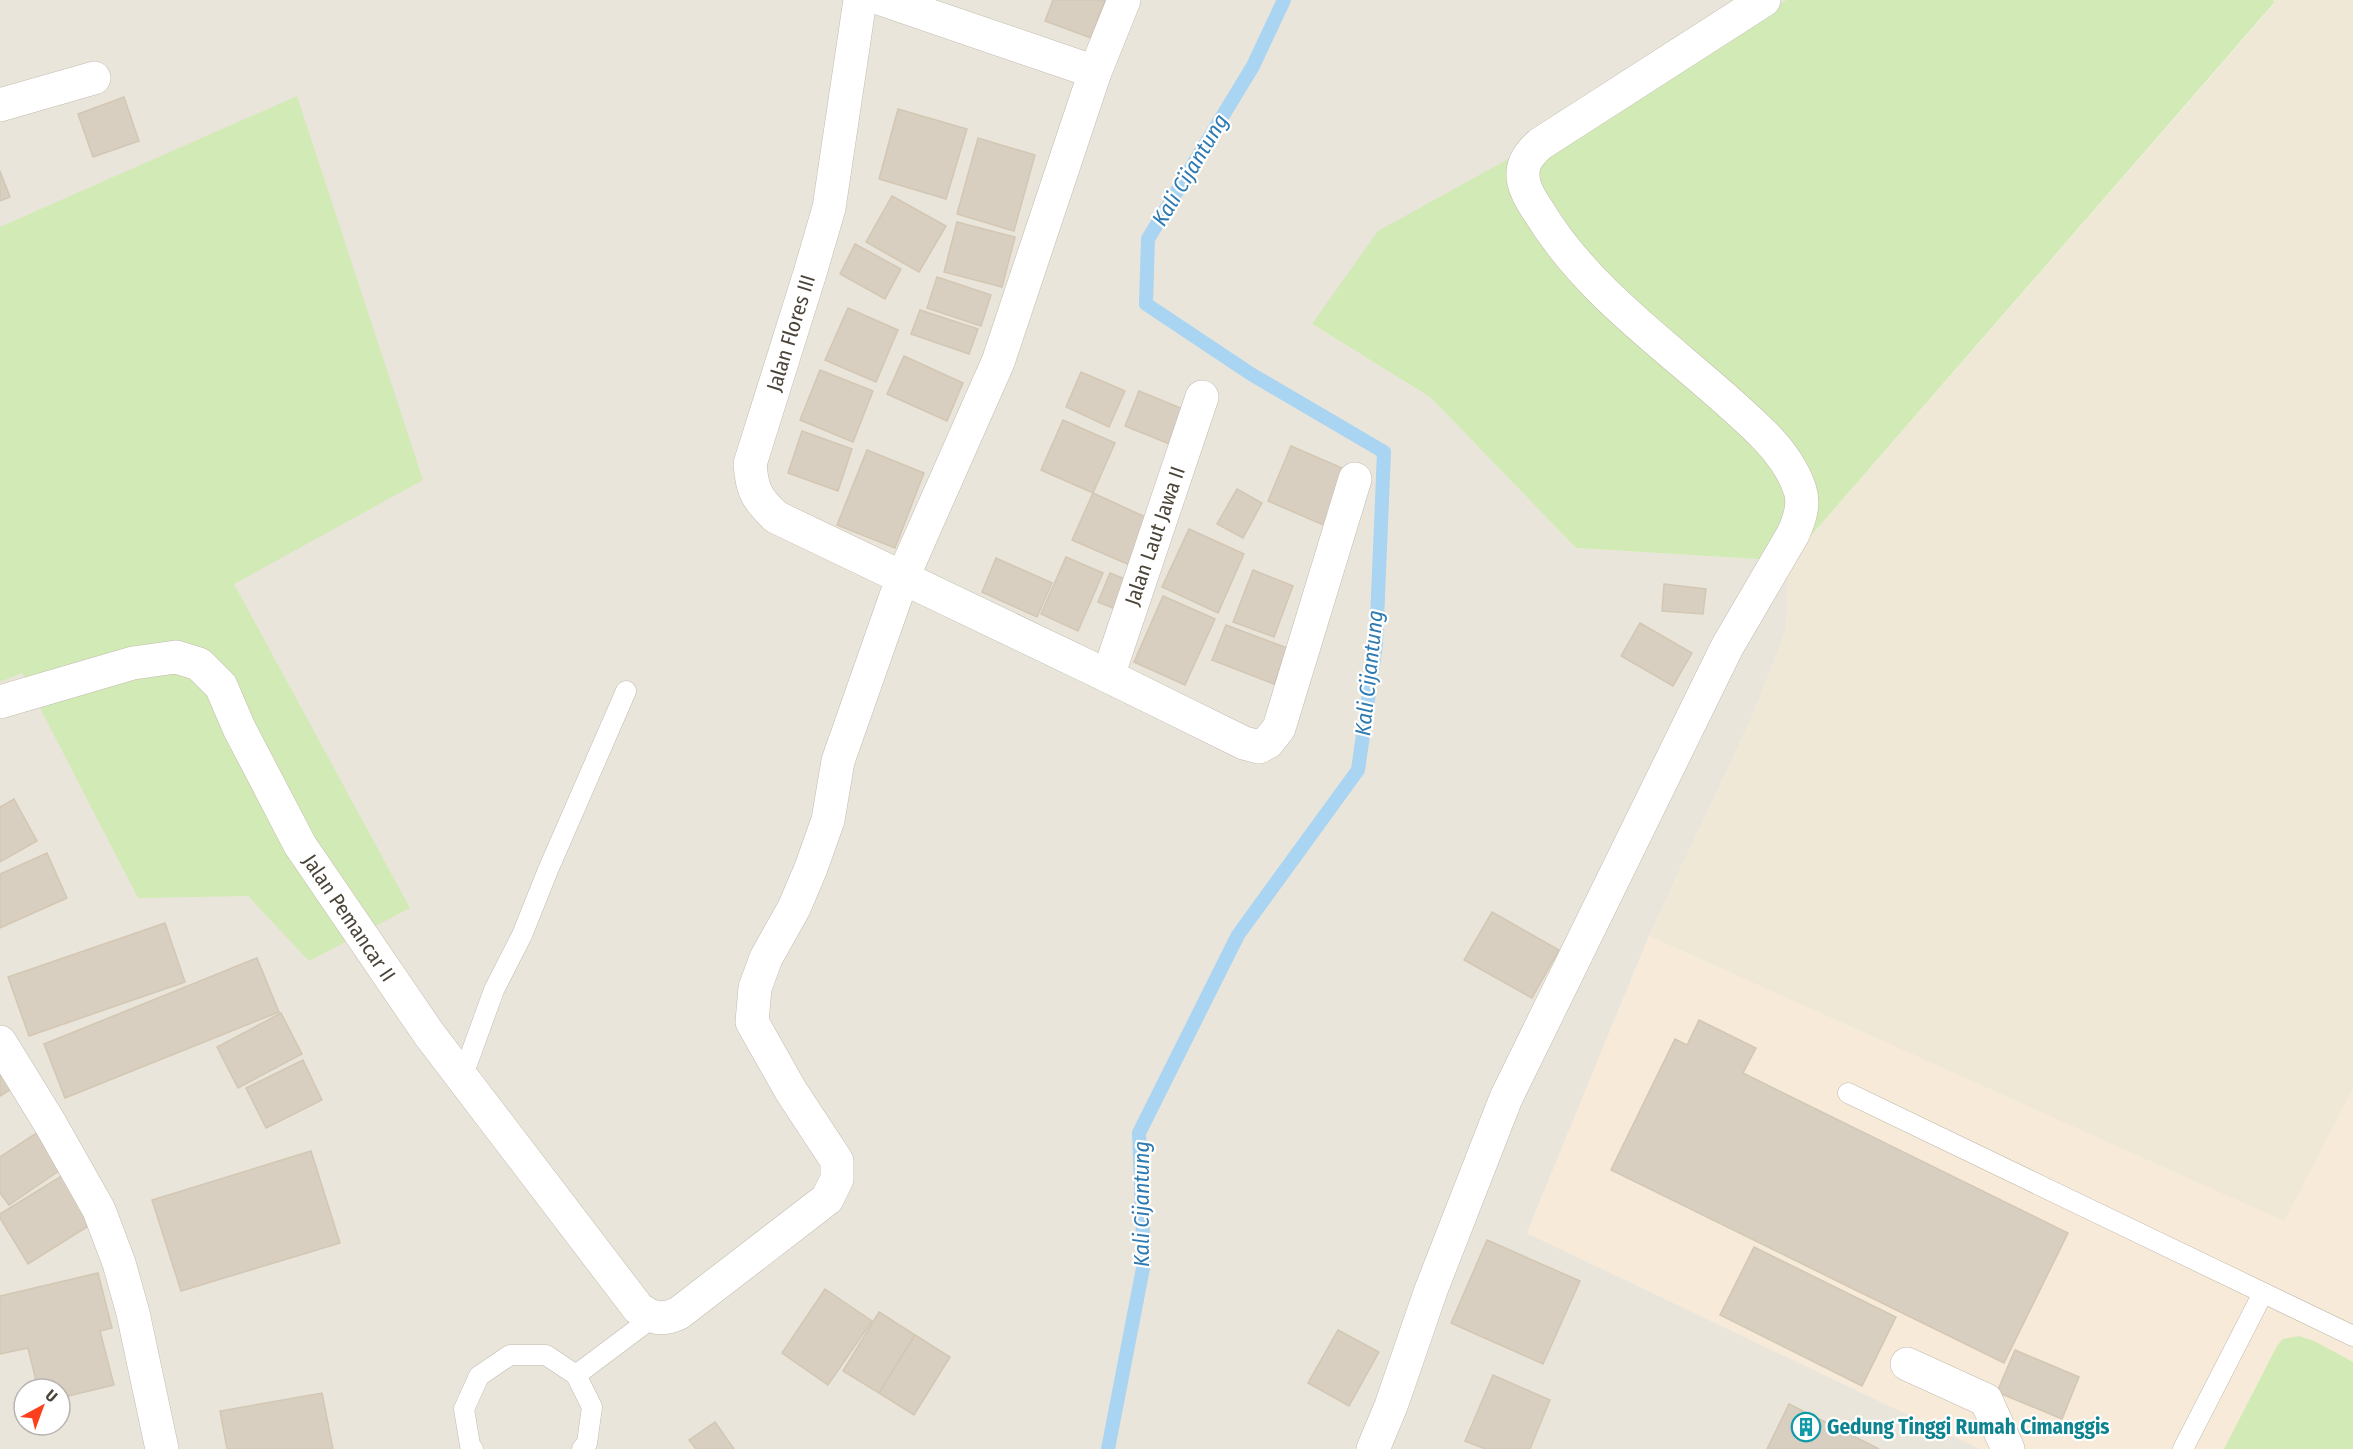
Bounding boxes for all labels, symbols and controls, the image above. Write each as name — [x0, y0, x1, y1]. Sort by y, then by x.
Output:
water label: Kali Cijantung — [1146, 109, 1234, 231]
street label: Jalan Flores III — [761, 272, 821, 394]
street label: Jalan Laut Jawa II — [1119, 463, 1191, 609]
water label: Kali Cijantung — [1349, 609, 1389, 737]
street label: Jalan Pemancar II — [297, 849, 401, 987]
water label: Kali Cijantung — [1128, 1141, 1155, 1267]
north arrow — [12, 1377, 72, 1437]
text: U — [42, 1386, 61, 1406]
building icon: Gedung Tinggi Rumah Cimanggis — [1790, 1411, 1822, 1443]
place label: Gedung Tinggi Rumah Cimanggis — [1827, 1414, 2110, 1440]

